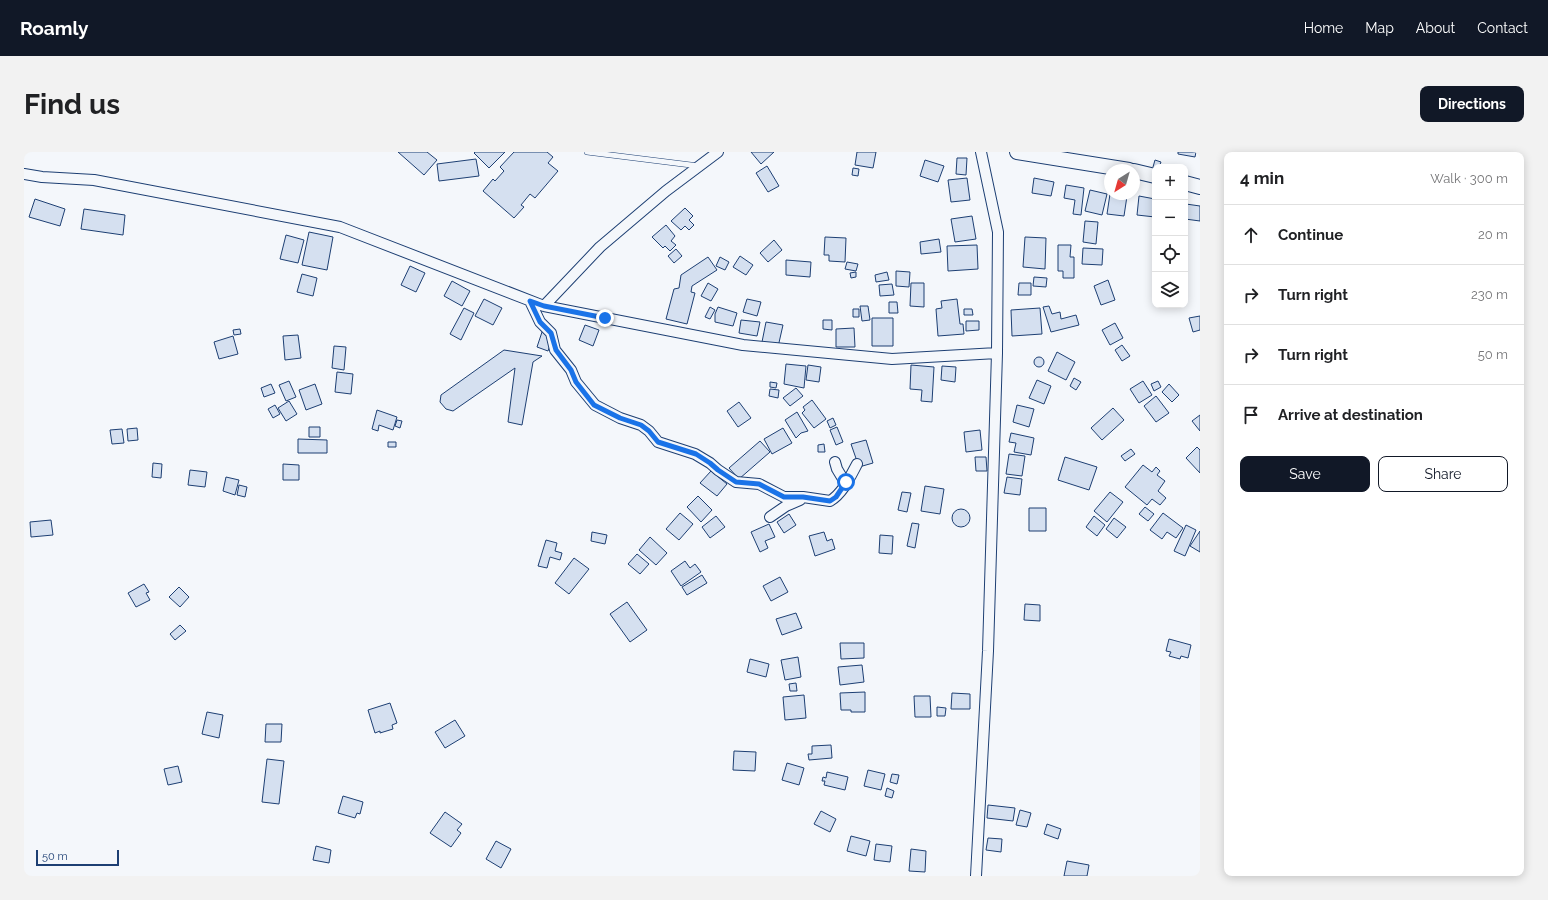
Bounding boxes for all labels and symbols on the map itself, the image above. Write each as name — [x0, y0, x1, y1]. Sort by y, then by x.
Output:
north arrow — [1104, 164, 1140, 200]
route end — [596, 309, 614, 327]
route start — [837, 473, 855, 491]
scale bar — [36, 848, 119, 867]

